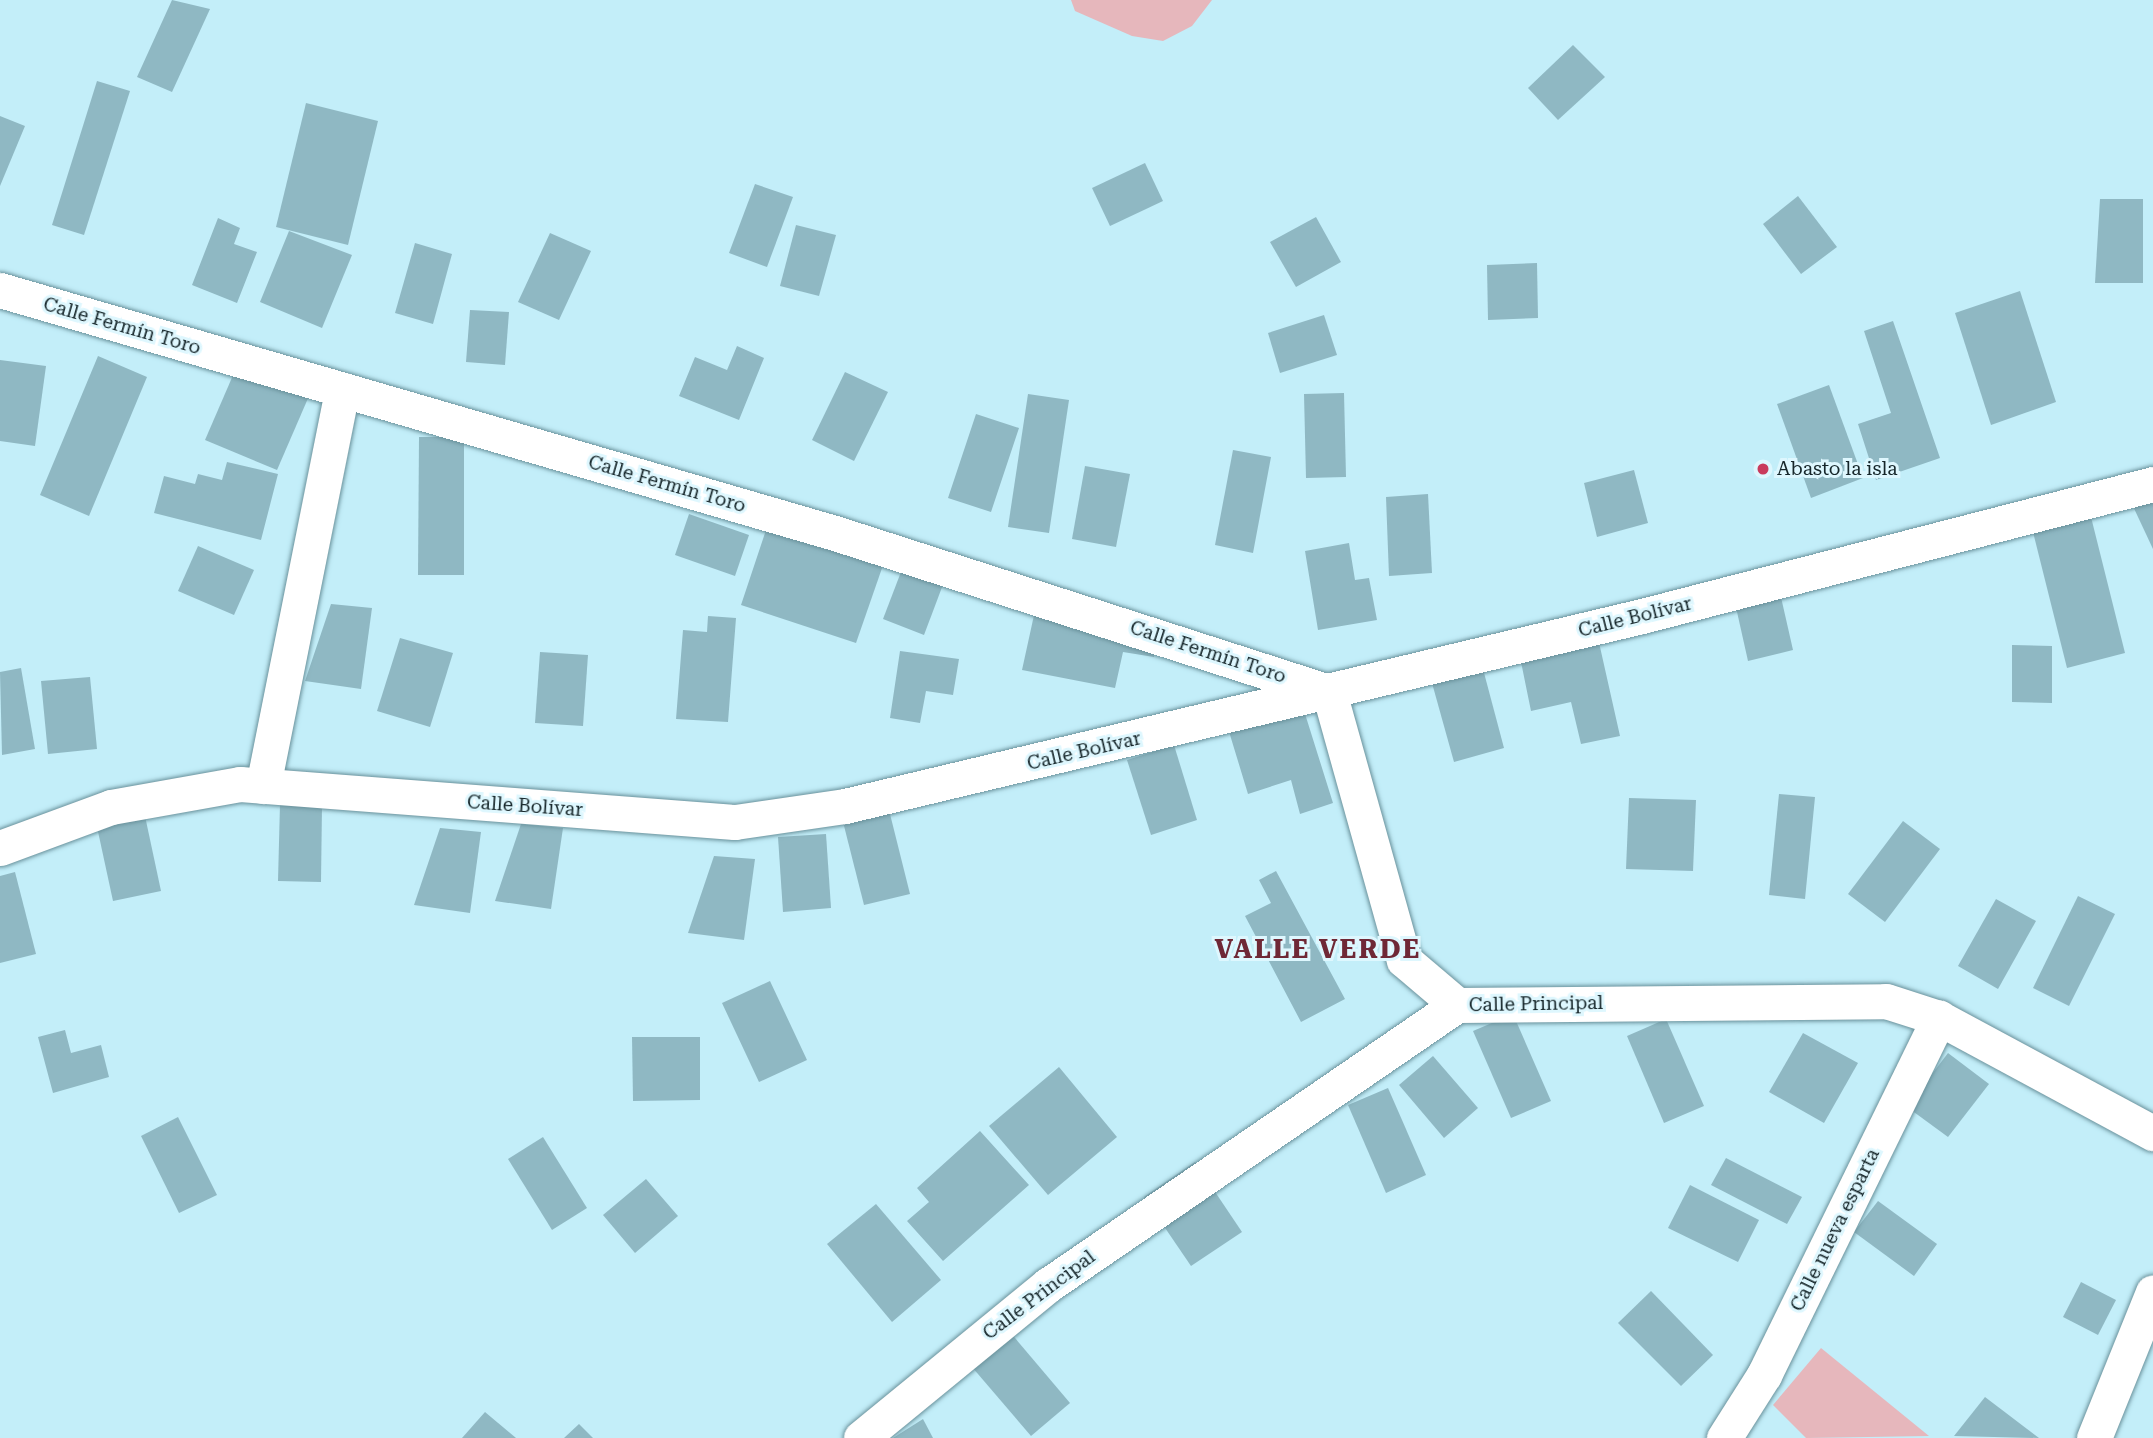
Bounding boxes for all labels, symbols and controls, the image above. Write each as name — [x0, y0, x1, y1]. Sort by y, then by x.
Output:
street label: Calle Fermín Toro — [41, 293, 203, 359]
street label: Calle Fermín Toro — [586, 451, 748, 517]
place label: Abasto la isla — [1777, 458, 1898, 480]
marker: Abasto la isla — [1755, 461, 1771, 477]
street label: Calle Bolívar — [1576, 592, 1694, 642]
street label: Calle Fermín Toro — [1127, 616, 1289, 688]
street label: Calle Bolívar — [1025, 727, 1143, 775]
street label: Calle Bolívar — [466, 791, 584, 821]
district label: VALLE VERDE — [1216, 934, 1420, 966]
street label: Calle Principal — [1469, 991, 1603, 1017]
street label: Calle nueva esparta — [1786, 1145, 1884, 1315]
street label: Calle Principal — [978, 1245, 1100, 1345]

